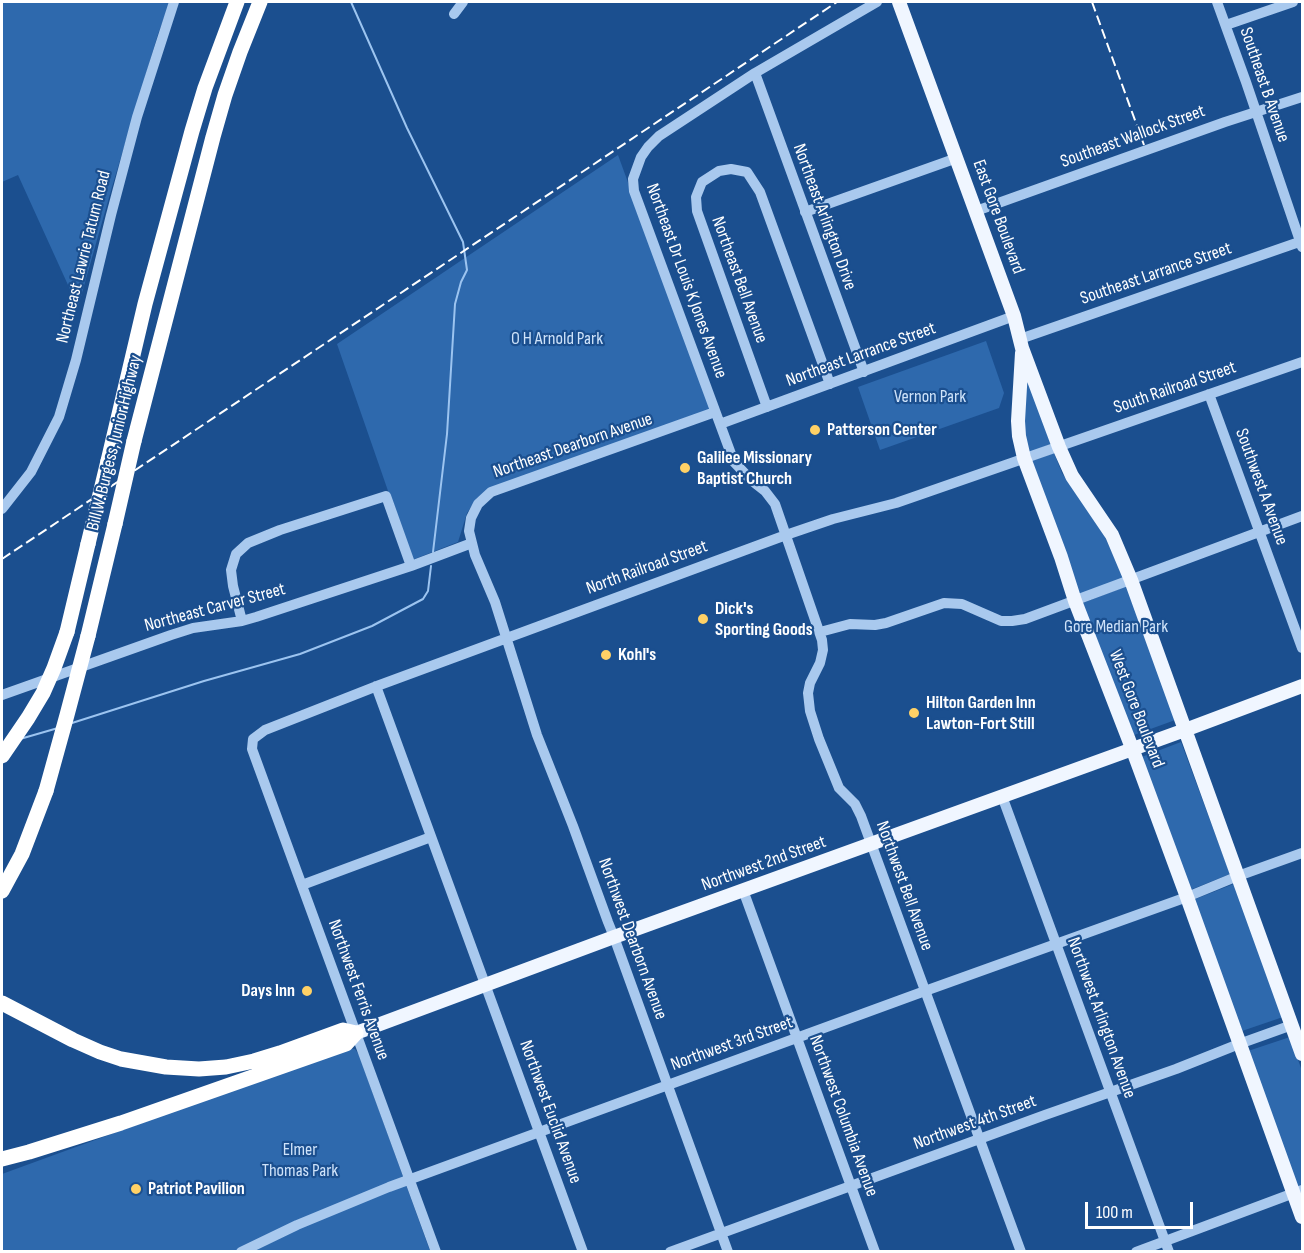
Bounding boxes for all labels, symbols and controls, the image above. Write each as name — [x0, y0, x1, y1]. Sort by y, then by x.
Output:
street label: Southeast B Avenue — [1234, 25, 1294, 145]
street label: Southeast Wallock Street — [1058, 101, 1208, 173]
street label: Northeast Arlington Drive — [787, 141, 861, 293]
street label: East Gore Boulevard — [967, 157, 1029, 277]
street label: Northeast Lawrie Tatum Road — [52, 169, 116, 345]
street label: Northeast Dr Louis K Jones Avenue — [641, 181, 731, 381]
street label: Northeast Bell Avenue — [706, 214, 772, 346]
street label: Southeast Larrance Street — [1078, 238, 1234, 310]
street label: Northeast Larrance Street — [783, 318, 939, 392]
park label: O H Arnold Park — [511, 328, 603, 350]
street label: Bill W. Burgess, Junior Highway — [83, 353, 147, 533]
street label: South Railroad Street — [1111, 357, 1239, 419]
park label: Vernon Park — [894, 386, 966, 408]
street label: Northeast Dearborn Avenue — [490, 409, 656, 483]
place label: Patterson Center — [827, 419, 937, 441]
marker: Patterson Center — [808, 423, 822, 437]
street label: Southwest A Avenue — [1230, 426, 1292, 548]
place label: Galilee Missionary Baptist Church — [697, 447, 812, 490]
marker: Galilee Missionary Baptist Church — [678, 461, 692, 475]
street label: North Railroad Street — [583, 536, 711, 600]
street label: Northeast Carver Street — [142, 579, 288, 637]
place label: Dick's Sporting Goods — [715, 598, 813, 640]
marker: Dick's Sporting Goods — [696, 612, 710, 626]
park label: Gore Median Park — [1064, 616, 1168, 638]
place label: Kohl's — [618, 644, 656, 666]
street label: West Gore Boulevard — [1104, 647, 1168, 771]
marker: Kohl's — [599, 648, 613, 662]
place label: Hilton Garden Inn Lawton-Fort Still — [926, 692, 1036, 734]
marker: Hilton Garden Inn Lawton-Fort Still — [907, 706, 921, 720]
street label: Northwest Bell Avenue — [871, 818, 937, 954]
street label: Northwest 2nd Street — [699, 831, 829, 897]
street label: Northwest Dearborn Avenue — [593, 855, 671, 1023]
street label: Northwest Ferris Avenue — [323, 917, 393, 1063]
street label: Northwest Arlington Avenue — [1062, 935, 1140, 1101]
place label: Days Inn — [241, 980, 295, 1002]
marker: Days Inn — [300, 984, 314, 998]
street label: Northwest 3rd Street — [668, 1012, 796, 1076]
street label: Northwest Columbia Avenue — [804, 1032, 882, 1200]
street label: Northwest Euclid Avenue — [514, 1037, 586, 1187]
street label: Northwest 4th Street — [911, 1091, 1039, 1155]
park label: Elmer Thomas Park — [262, 1139, 338, 1182]
place label: Patriot Pavilion — [148, 1178, 245, 1200]
marker: Patriot Pavilion — [129, 1182, 143, 1196]
scale bar — [1088, 1190, 1196, 1228]
text: 100 m — [1096, 1202, 1133, 1223]

